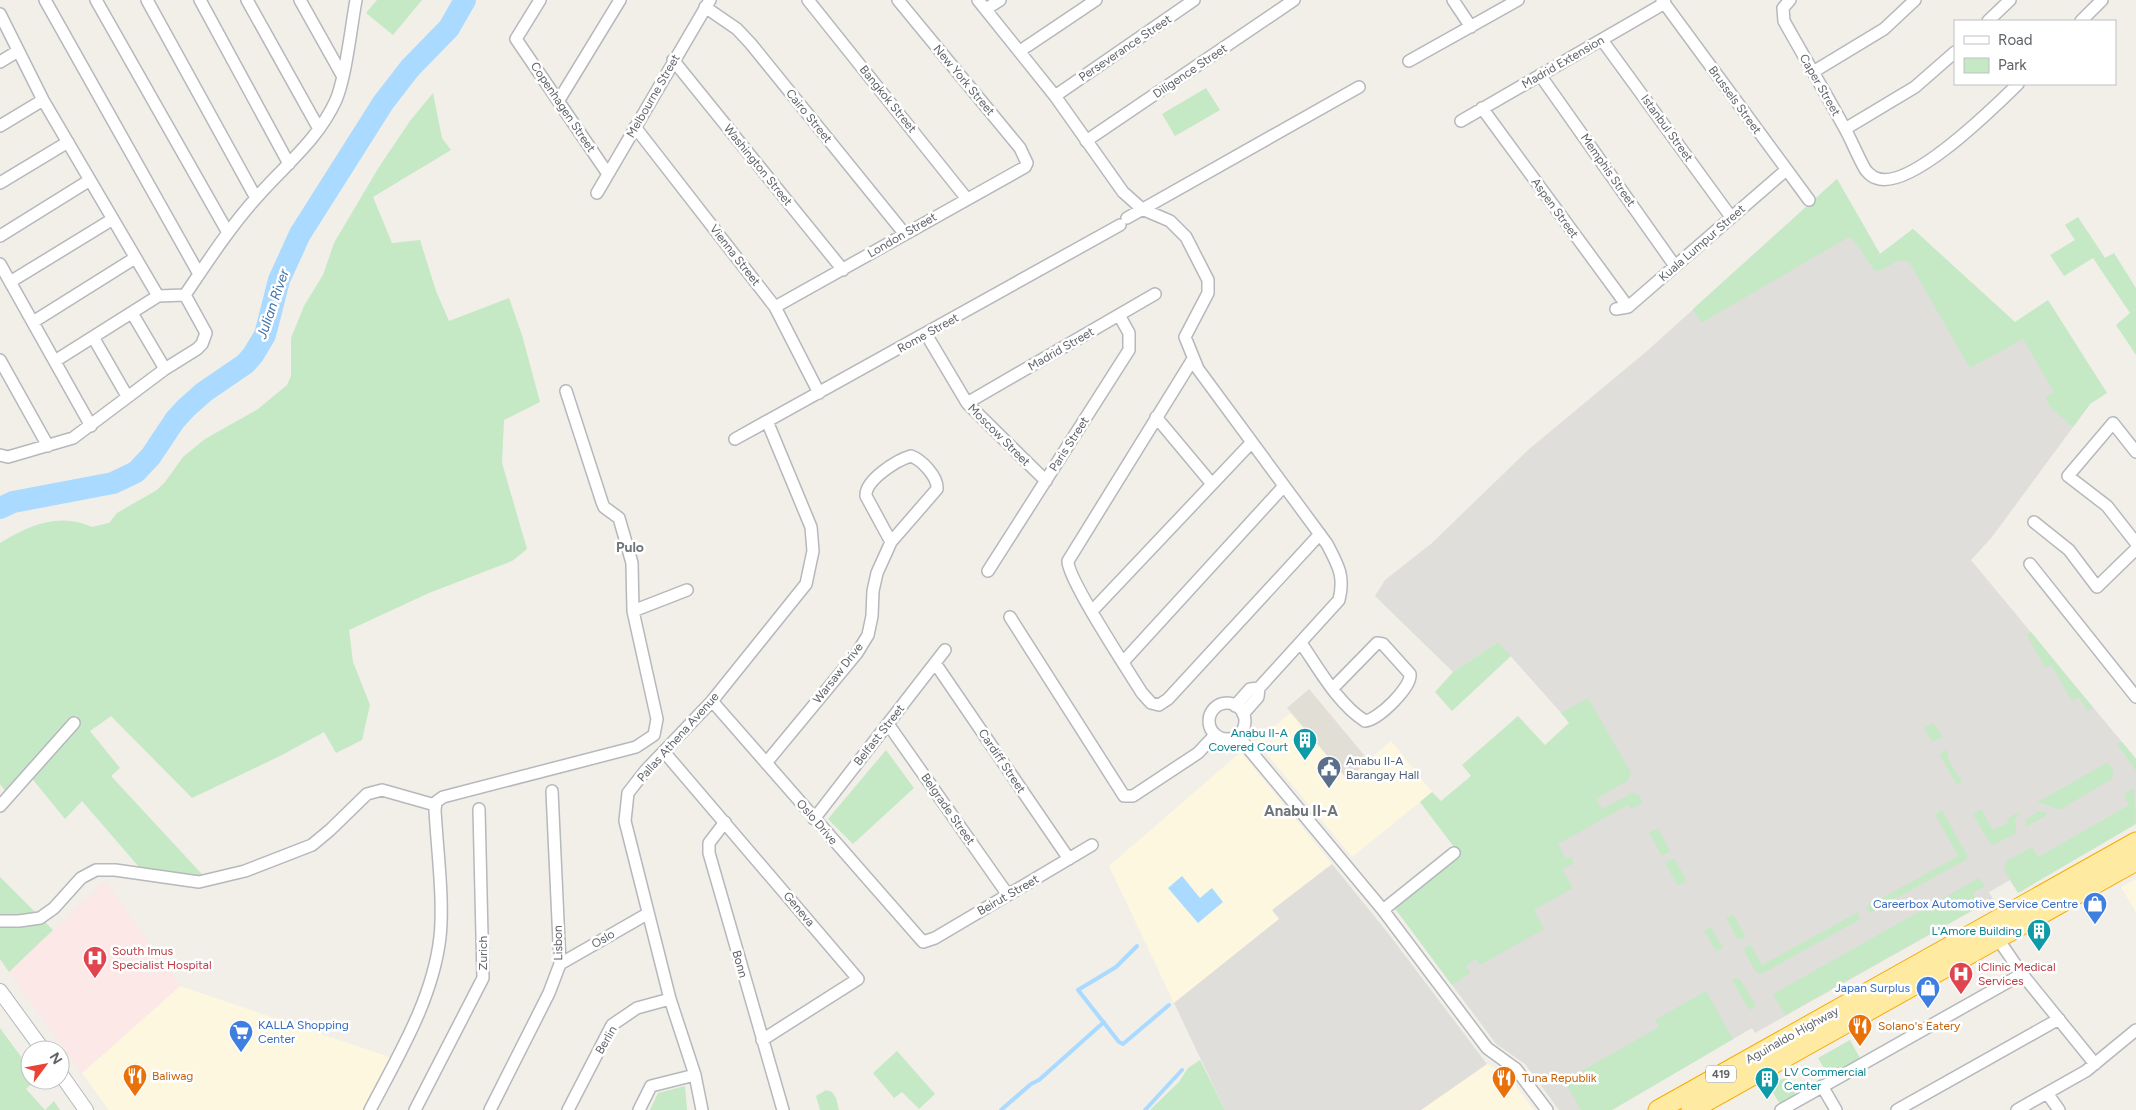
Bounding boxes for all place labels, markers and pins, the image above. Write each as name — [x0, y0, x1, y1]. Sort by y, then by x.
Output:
place label: Anabu II-A Covered Court — [1208, 726, 1288, 754]
building icon: Anabu II-A Covered Court — [1292, 727, 1318, 761]
place label: Anabu II-A Barangay Hall — [1346, 754, 1419, 782]
public building icon: Anabu II-A Barangay Hall — [1316, 755, 1342, 789]
shop icon: Careerbox Automotive Service Centre — [2082, 891, 2108, 925]
place label: Careerbox Automotive Service Centre — [1873, 897, 2078, 911]
building icon: L'Amore Building — [2026, 918, 2052, 952]
place label: L'Amore Building — [1931, 924, 2022, 938]
place label: South Imus Specialist Hospital — [112, 944, 212, 972]
hospital icon: South Imus Specialist Hospital — [82, 945, 108, 979]
place label: iClinic Medical Services — [1978, 960, 2056, 988]
hospital icon: iClinic Medical Services — [1948, 961, 1974, 995]
shop icon: Japan Surplus — [1915, 975, 1941, 1009]
place label: Japan Surplus — [1835, 981, 1910, 995]
restaurant icon: Solano's Eatery — [1847, 1013, 1873, 1047]
place label: KALLA Shopping Center — [258, 1018, 349, 1046]
supermarket icon: KALLA Shopping Center — [228, 1019, 254, 1053]
place label: Solano's Eatery — [1878, 1019, 1961, 1033]
restaurant icon: Baliwag — [122, 1063, 148, 1097]
restaurant icon: Tuna Republik — [1491, 1065, 1517, 1099]
place label: LV Commercial Center — [1784, 1065, 1866, 1093]
building icon: LV Commercial Center — [1754, 1066, 1780, 1100]
place label: Baliwag — [152, 1069, 193, 1083]
place label: Tuna Republik — [1522, 1071, 1597, 1085]

